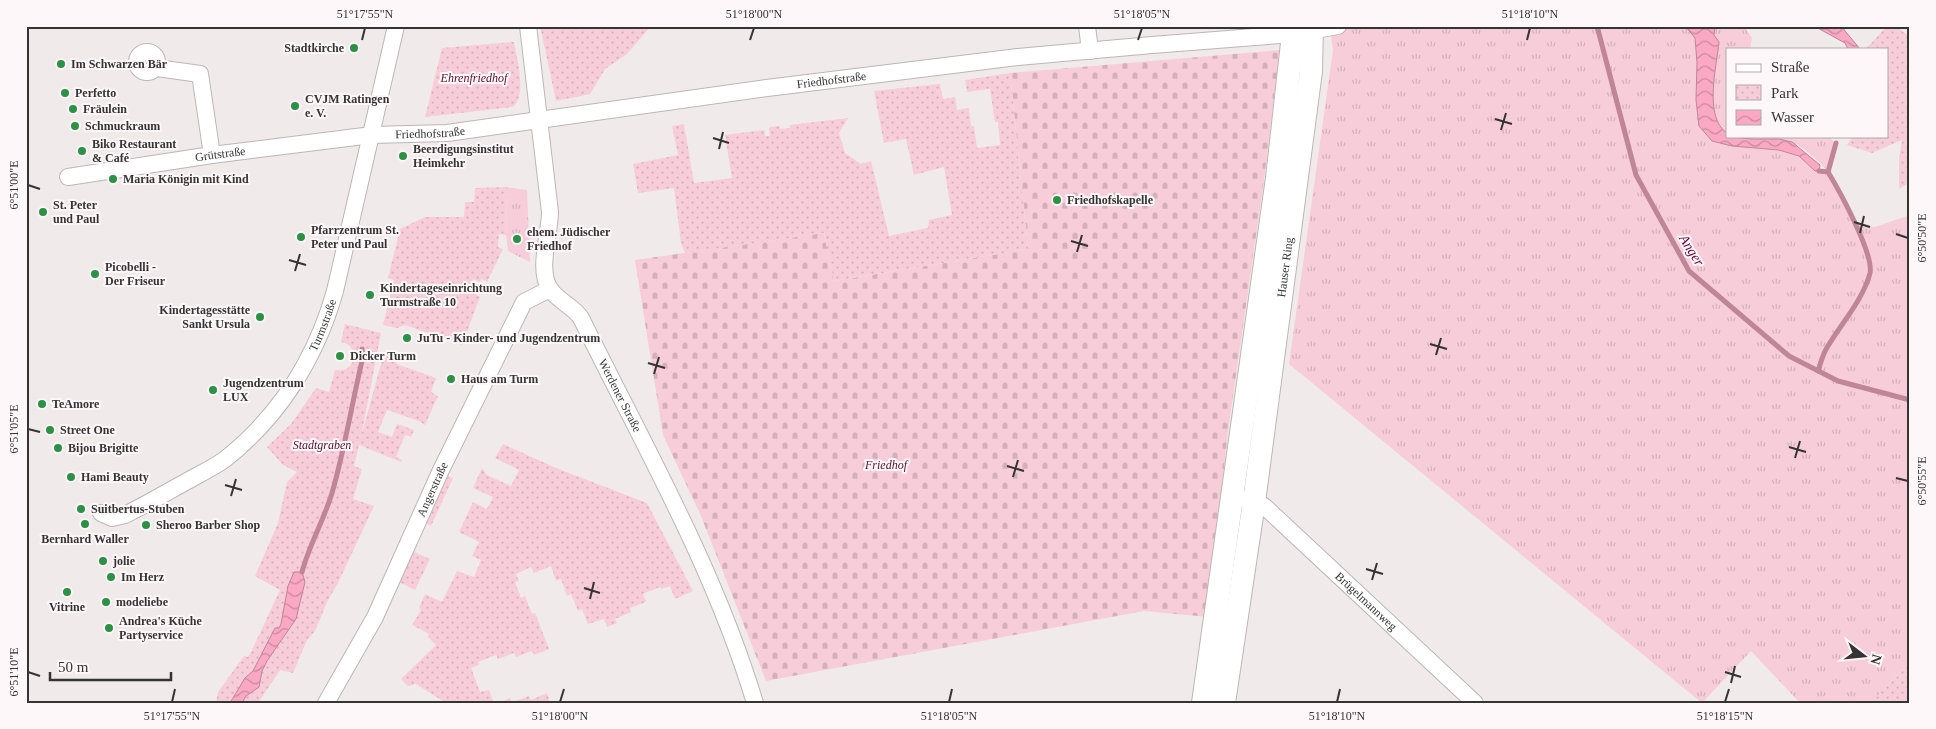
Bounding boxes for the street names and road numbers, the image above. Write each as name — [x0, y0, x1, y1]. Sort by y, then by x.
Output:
street label: Friedhofstraße — [796, 69, 867, 91]
street label: Friedhofstraße — [395, 124, 466, 141]
street label: Grütstraße — [194, 144, 246, 164]
street label: Hauser Ring — [1274, 236, 1296, 298]
street label: Turmstraße — [306, 297, 339, 354]
street label: Werdener Straße — [596, 357, 644, 434]
street label: Angerstraße — [414, 460, 451, 519]
street label: Brügelmannweg — [1332, 569, 1400, 634]

